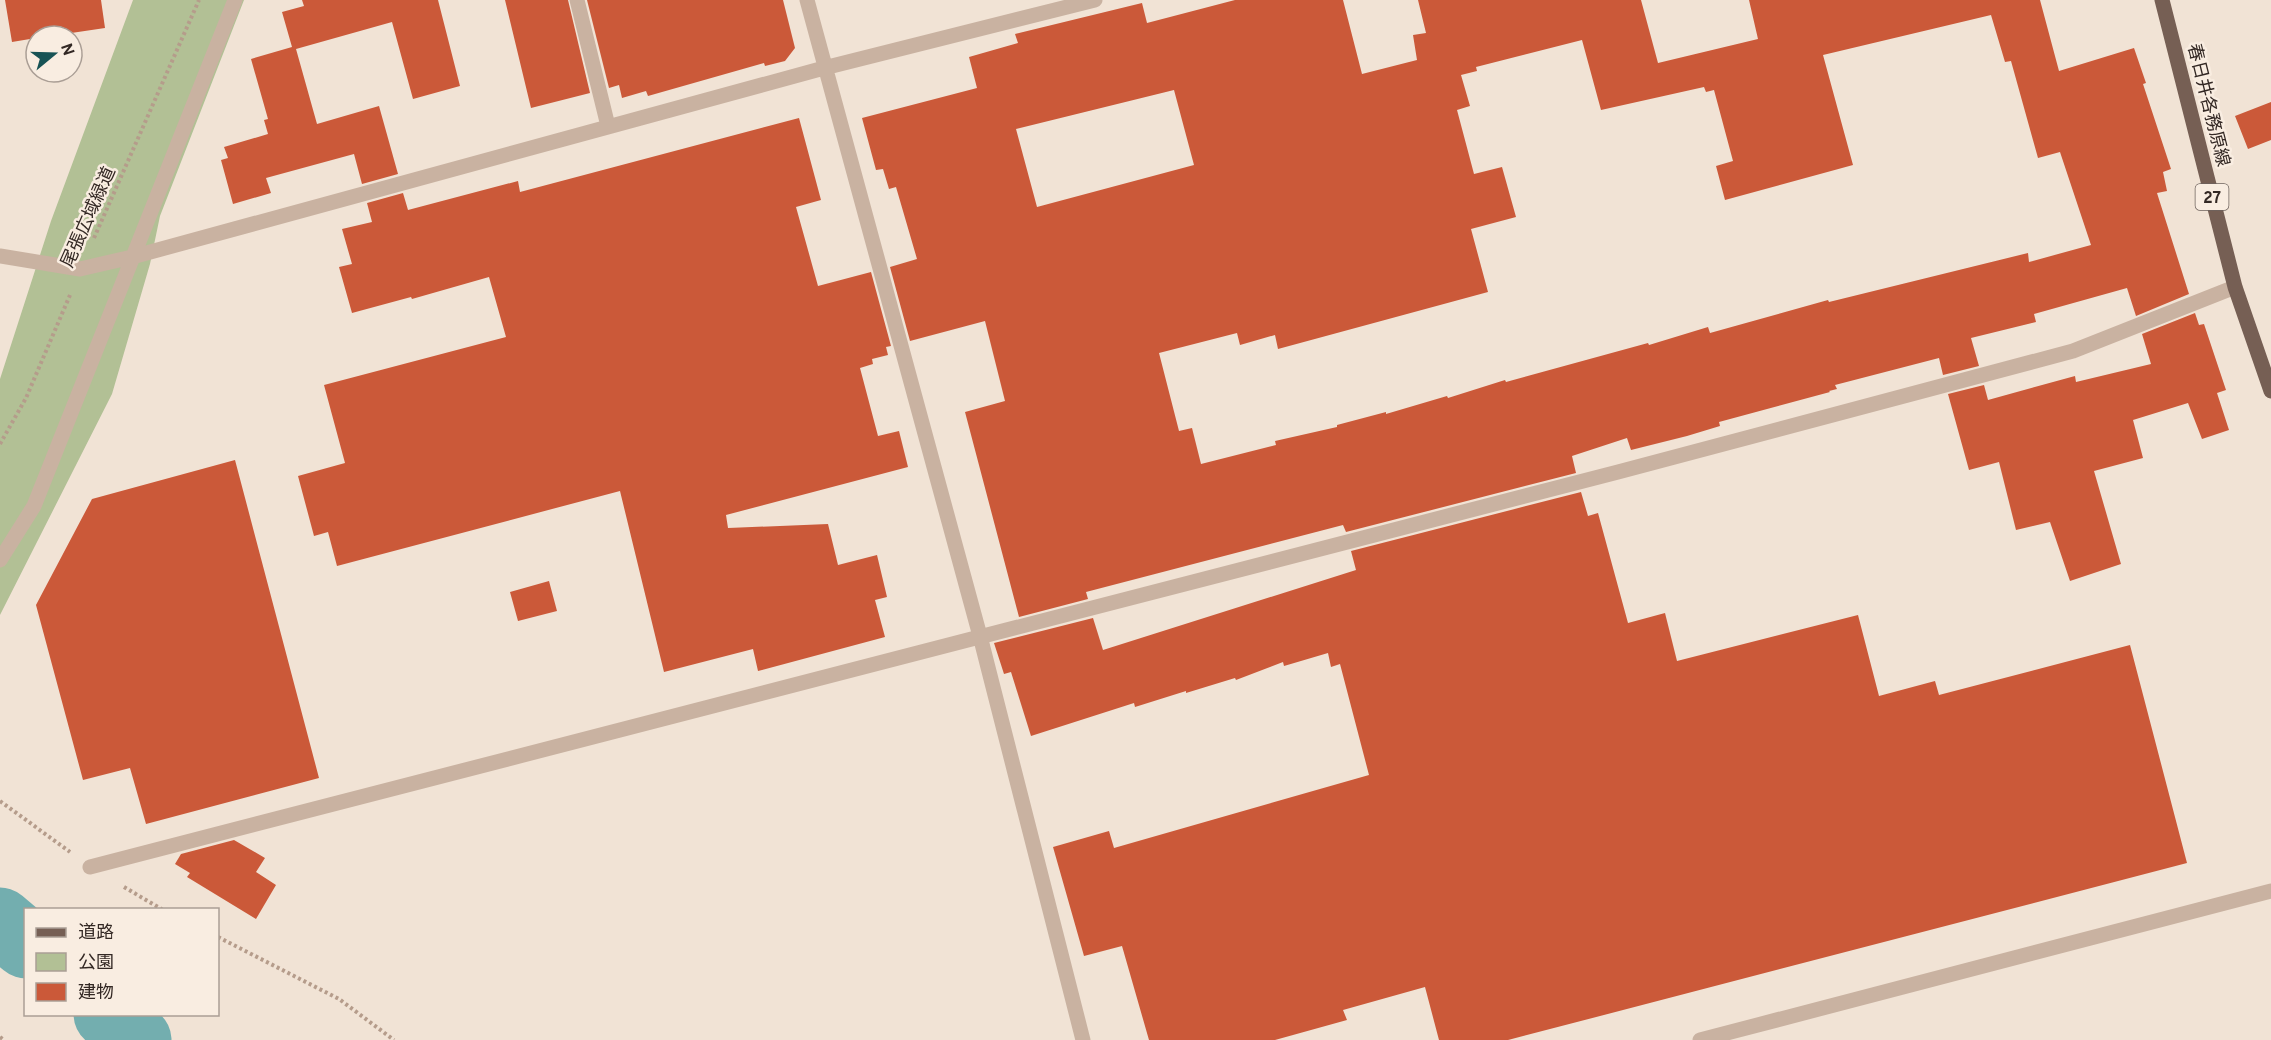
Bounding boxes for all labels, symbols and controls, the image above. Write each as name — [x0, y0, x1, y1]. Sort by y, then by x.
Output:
north arrow — [24, 24, 84, 84]
text: N — [55, 41, 78, 58]
street label: 春日井各務原線 — [2181, 41, 2234, 169]
street label: 尾張広域緑道 — [57, 164, 122, 272]
road number: 27 — [2196, 184, 2228, 210]
legend — [24, 908, 219, 1016]
text: 道路 — [78, 922, 114, 945]
text: 公園 — [78, 952, 114, 975]
text: 建物 — [78, 982, 114, 1005]

